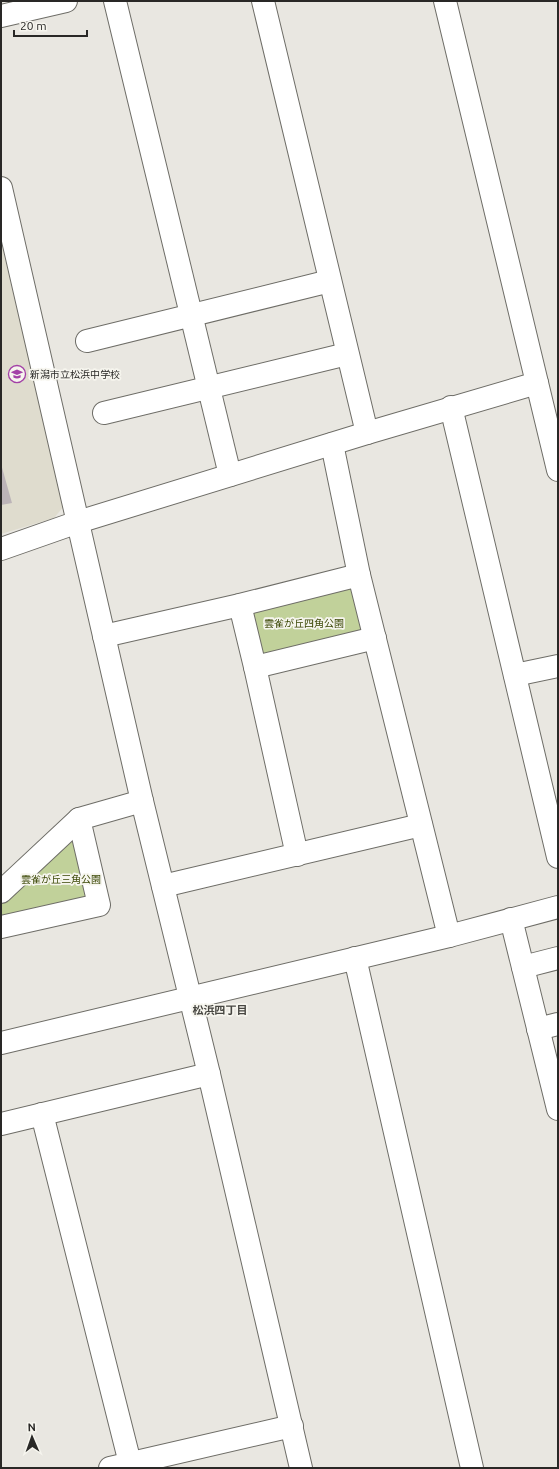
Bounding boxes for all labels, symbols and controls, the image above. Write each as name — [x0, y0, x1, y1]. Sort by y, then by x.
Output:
scale bar — [14, 12, 87, 38]
text: 20 m — [20, 19, 47, 32]
school or university icon: 新潟市立松浜中学校 — [7, 364, 27, 384]
place label: 新潟市立松浜中学校 — [30, 369, 120, 380]
park label: 雲雀が丘四角公園 — [264, 618, 344, 629]
park label: 雲雀が丘三角公園 — [21, 874, 101, 885]
district label: 松浜四丁目 — [193, 1004, 248, 1016]
north arrow — [12, 1417, 52, 1457]
text: N — [27, 1421, 36, 1433]

